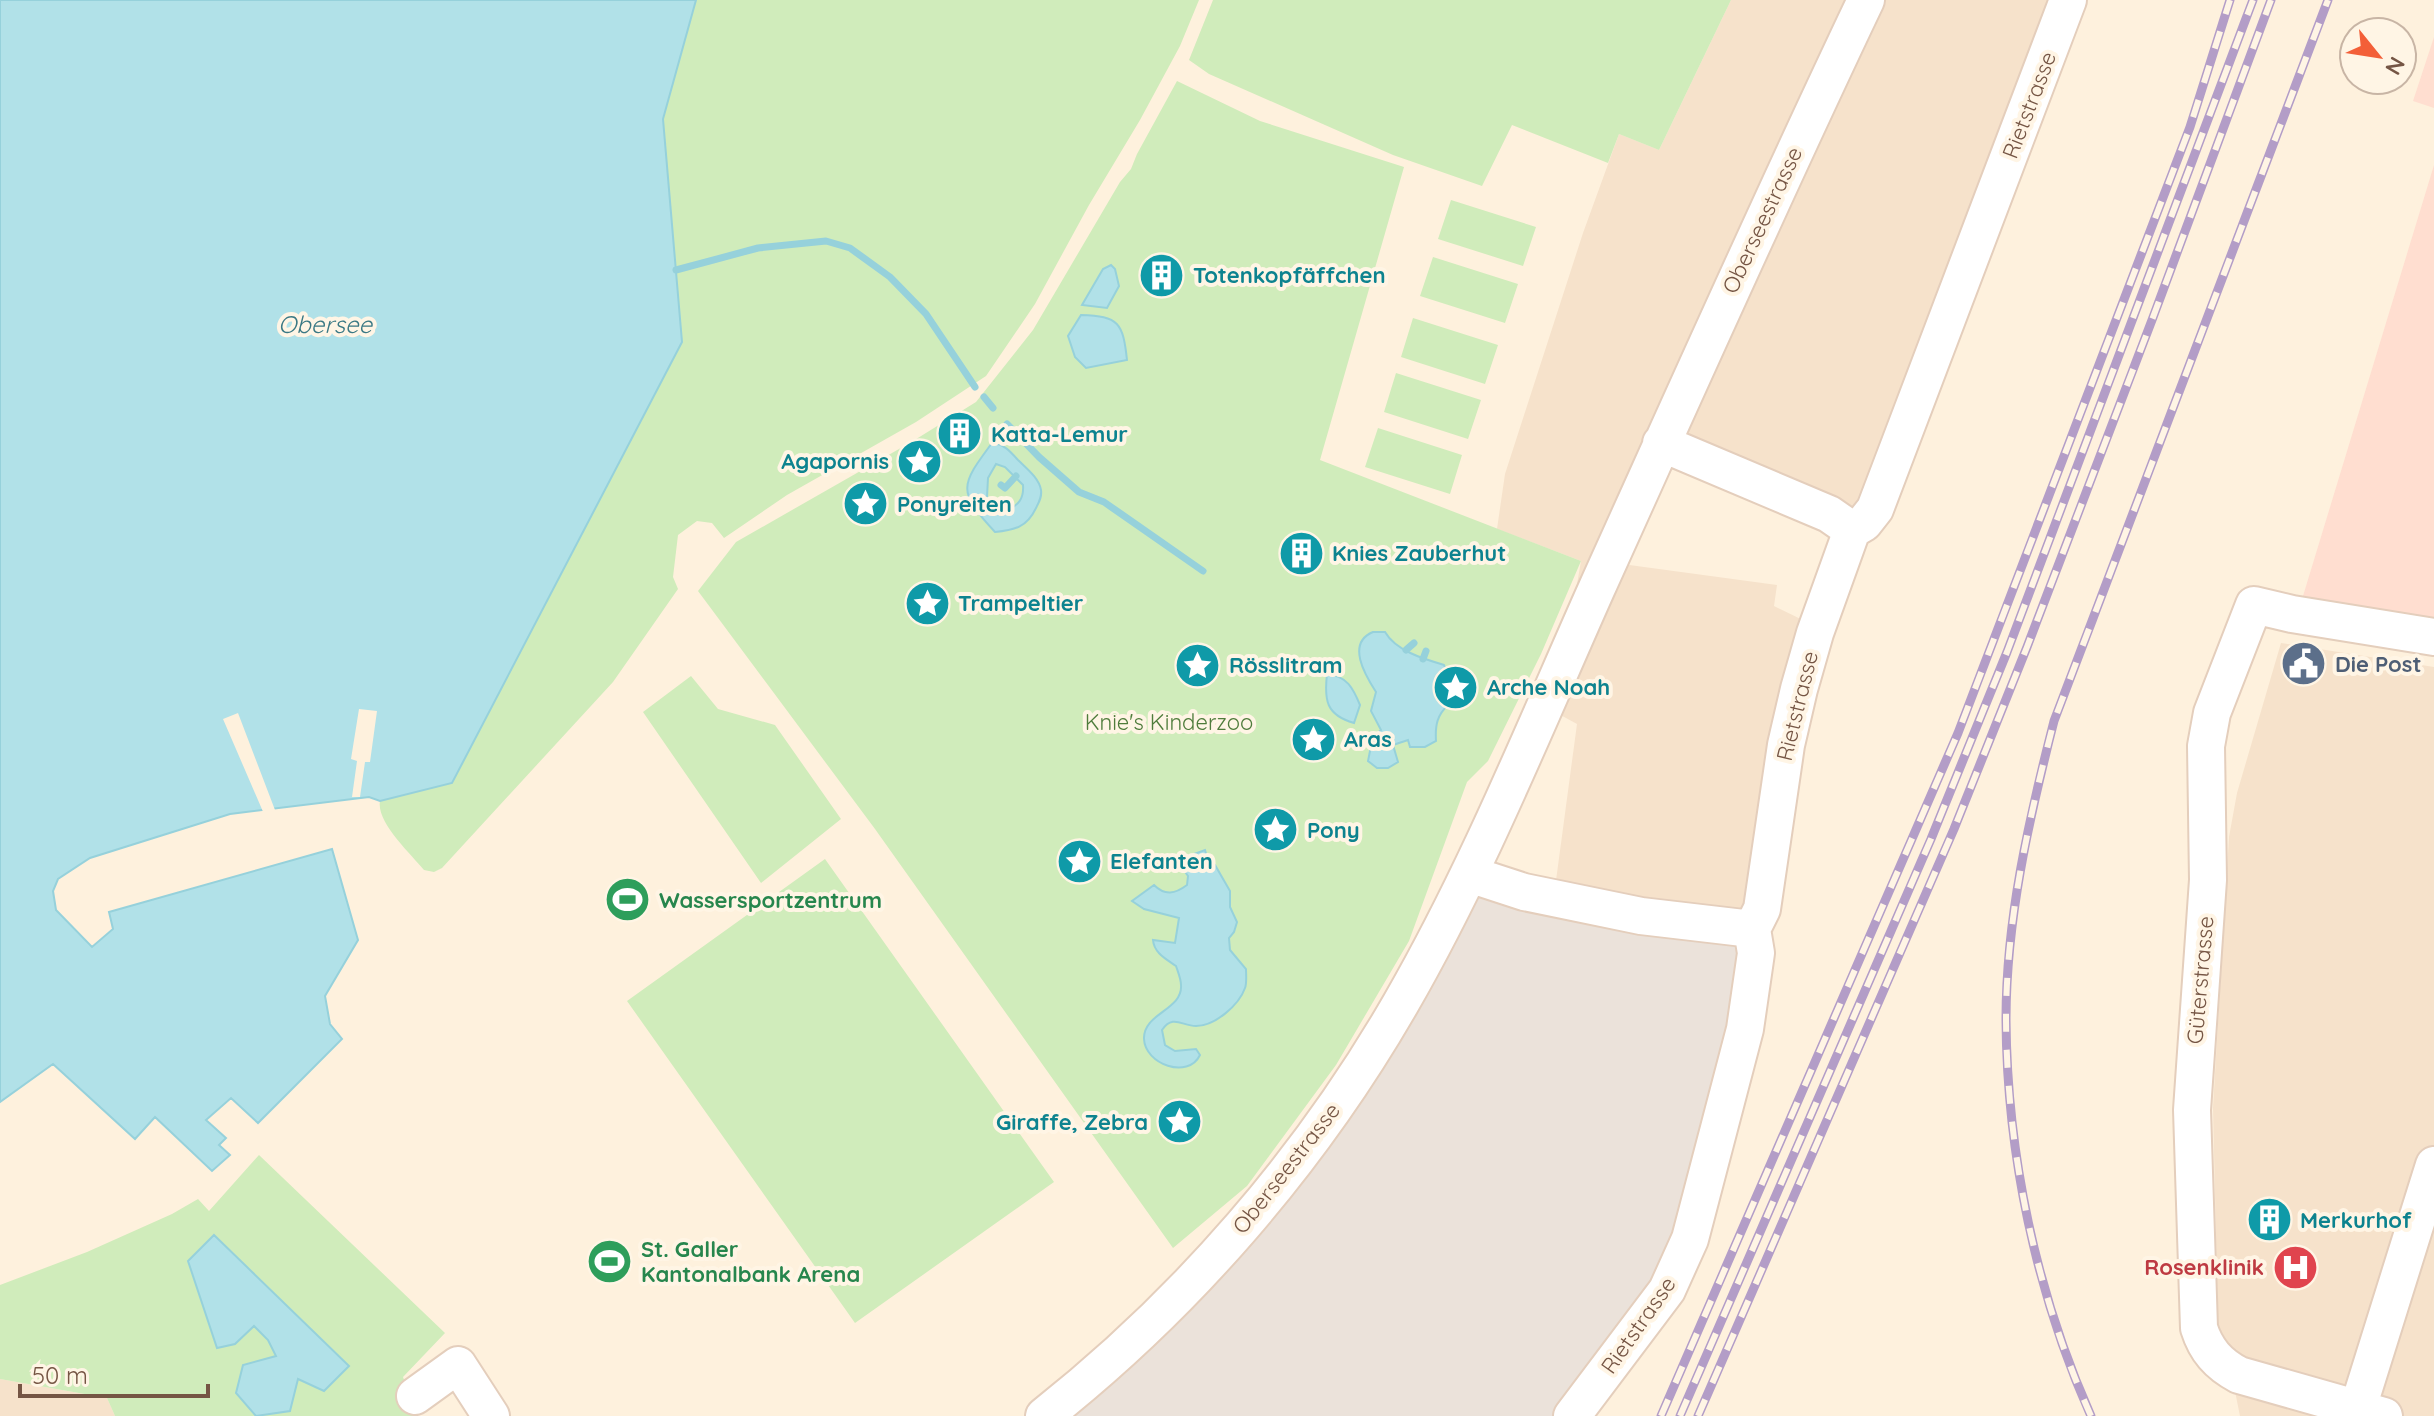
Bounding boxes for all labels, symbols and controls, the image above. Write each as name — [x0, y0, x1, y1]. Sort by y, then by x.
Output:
north arrow — [2338, 16, 2418, 96]
street label: Rietstrasse — [1996, 48, 2062, 162]
text: N — [2379, 52, 2411, 80]
street label: Oberseestrasse — [1716, 142, 1808, 298]
building icon: Totenkopfäffchen — [1138, 251, 1186, 299]
place label: Totenkopfäffchen — [1193, 261, 1386, 289]
water label: Obersee — [278, 309, 373, 339]
building icon: Katta-Lemur — [936, 410, 984, 458]
place label: Katta-Lemur — [991, 420, 1128, 448]
place icon: Agapornis — [896, 437, 944, 485]
place label: Agapornis — [781, 447, 889, 475]
place icon: Ponyreiten — [842, 480, 890, 528]
place label: Ponyreiten — [897, 490, 1012, 518]
building icon: Knies Zauberhut — [1277, 529, 1325, 577]
place label: Knies Zauberhut — [1332, 539, 1506, 567]
place icon: Trampeltier — [903, 579, 951, 627]
place label: Trampeltier — [958, 589, 1084, 617]
public building icon: Die Post — [2280, 640, 2328, 688]
place icon: Rösslitram — [1174, 641, 1222, 689]
street label: Rietstrasse — [1770, 648, 1824, 764]
place label: Die Post — [2335, 650, 2421, 678]
place label: Rösslitram — [1229, 651, 1343, 679]
place icon: Arche Noah — [1432, 663, 1480, 711]
place label: Arche Noah — [1487, 673, 1610, 701]
park label: Knie's Kinderzoo — [1085, 708, 1253, 736]
place icon: Aras — [1289, 715, 1337, 763]
place label: Aras — [1344, 725, 1392, 753]
place icon: Pony — [1252, 806, 1300, 854]
place label: Pony — [1307, 816, 1360, 844]
place icon: Elefanten — [1055, 837, 1103, 885]
place label: Elefanten — [1110, 847, 1213, 875]
sports icon: Wassersportzentrum — [604, 876, 652, 924]
place label: Wassersportzentrum — [659, 886, 882, 914]
street label: Güterstrasse — [2180, 915, 2220, 1045]
street label: Oberseestrasse — [1226, 1097, 1346, 1239]
place icon: Giraffe, Zebra — [1155, 1098, 1203, 1146]
place label: Giraffe, Zebra — [996, 1108, 1148, 1136]
building icon: Merkurhof — [2245, 1196, 2293, 1244]
place label: Merkurhof — [2300, 1206, 2412, 1234]
place label: St. Galler Kantonalbank Arena — [641, 1235, 860, 1288]
sports icon: St. Galler Kantonalbank Arena — [586, 1238, 634, 1286]
hospital icon: Rosenklinik — [2271, 1243, 2319, 1291]
place label: Rosenklinik — [2144, 1253, 2264, 1281]
street label: Rietstrasse — [1594, 1271, 1682, 1379]
scale bar — [20, 1348, 208, 1398]
text: 50 m — [32, 1360, 88, 1390]

